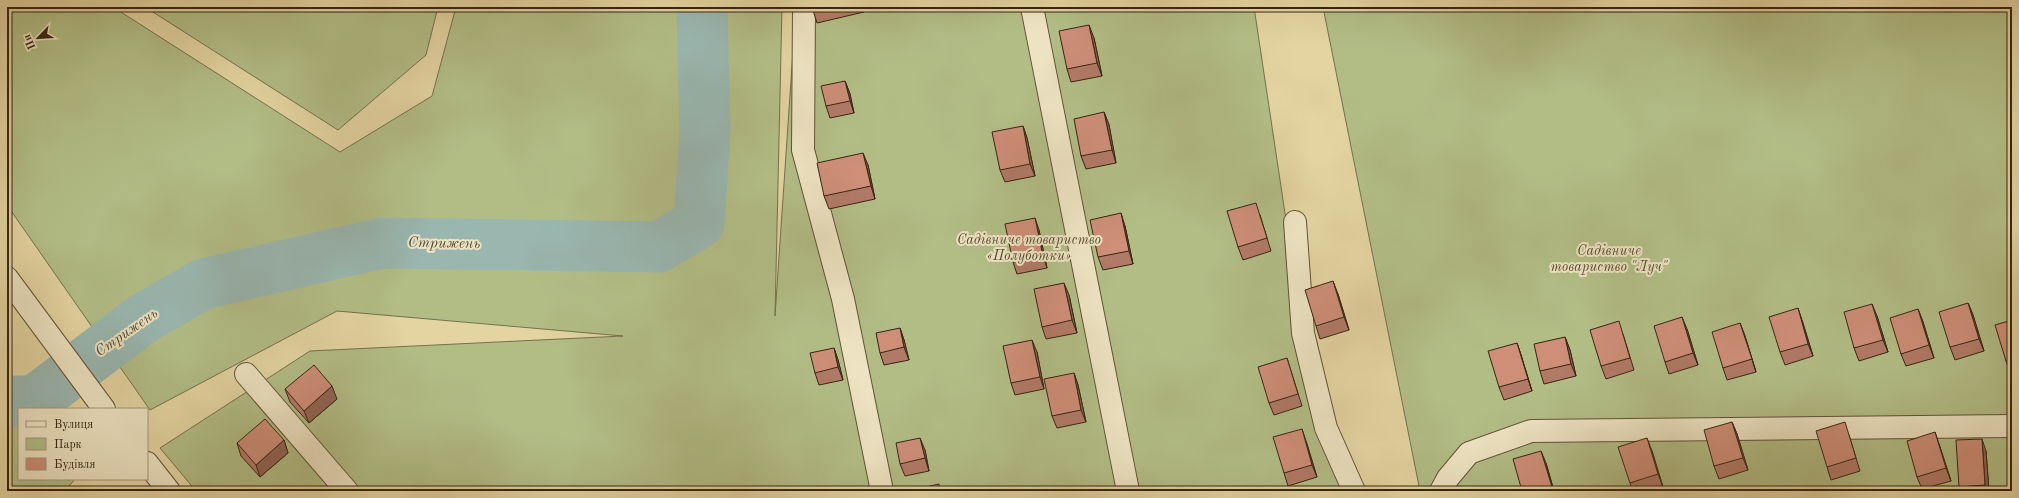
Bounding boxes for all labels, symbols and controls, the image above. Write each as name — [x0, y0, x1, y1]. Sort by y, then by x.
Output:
north arrow — [18, 18, 58, 58]
text: Пн — [22, 32, 38, 51]
park label: Садівниче товариство «Полуботки» — [957, 233, 1101, 264]
water label: Стрижень — [408, 236, 481, 252]
park label: Садівниче товариство "Луч" — [1550, 244, 1668, 275]
water label: Стрижень — [93, 306, 161, 360]
legend — [18, 408, 148, 480]
text: Вулиця — [54, 419, 93, 431]
text: Парк — [54, 439, 82, 451]
text: Будівля — [54, 458, 96, 471]

